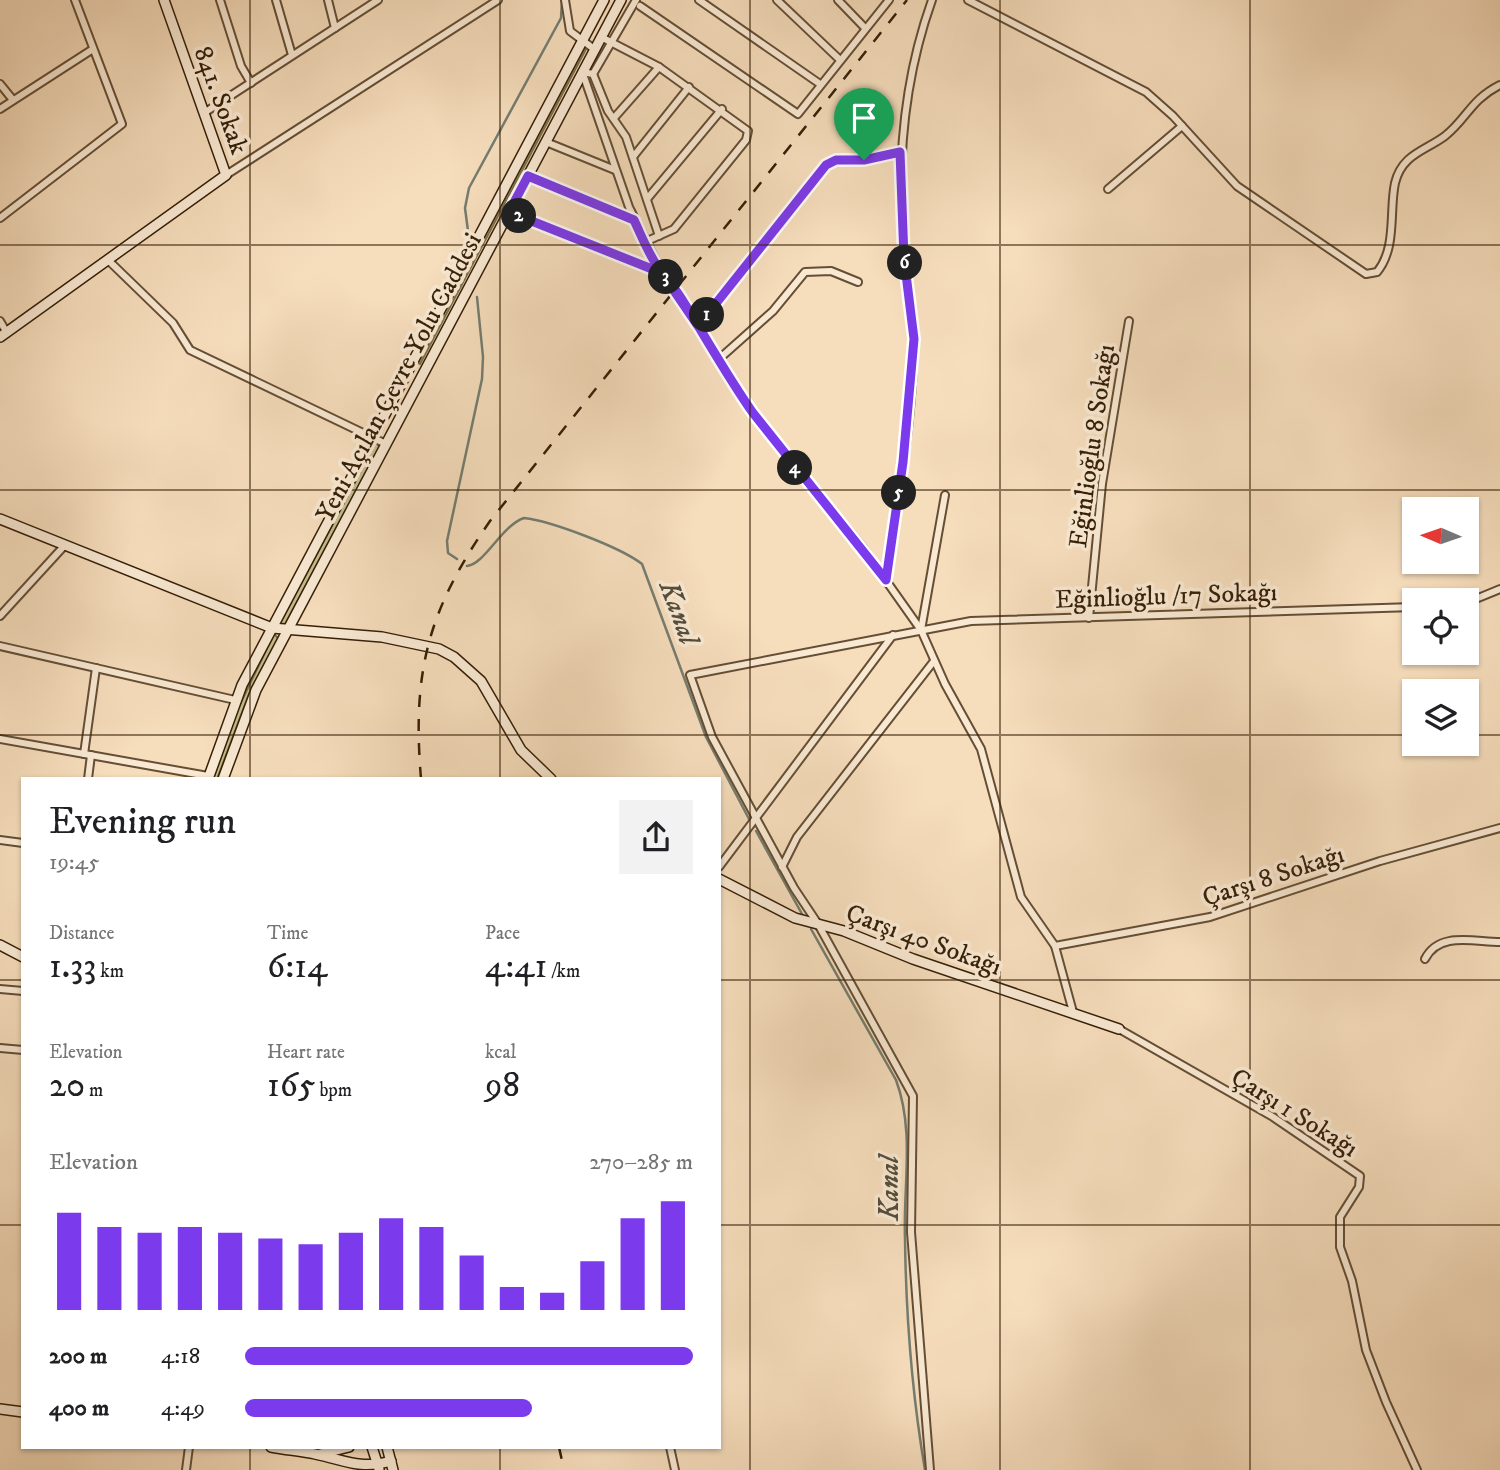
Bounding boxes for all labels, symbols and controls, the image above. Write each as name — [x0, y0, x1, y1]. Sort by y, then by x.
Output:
street label: 841. Sokak — [186, 42, 255, 159]
pin — [834, 88, 894, 160]
icon: arrive — [845, 99, 883, 137]
pin: 2 — [502, 198, 536, 234]
text: 2 — [514, 204, 523, 227]
street label: Yeni Açılan Çevre Yolu Caddesi — [309, 227, 490, 528]
pin: 6 — [888, 246, 922, 280]
text: 6 — [900, 251, 909, 274]
pin: 3 — [648, 260, 684, 294]
text: 3 — [662, 265, 669, 288]
pin: 1 — [690, 298, 724, 332]
text: 1 — [703, 303, 710, 326]
street label: Eğinlioğlu 8 Sokağı — [1062, 342, 1123, 550]
pin: 4 — [778, 450, 812, 486]
text: 4 — [789, 456, 800, 479]
pin: 5 — [881, 476, 916, 510]
text: 5 — [894, 481, 903, 504]
north arrow — [1402, 497, 1479, 574]
map controls — [1402, 497, 1479, 756]
water label: Kanal — [651, 575, 707, 652]
street label: Eğinlioğlu /17 Sokağı — [1054, 576, 1278, 617]
button: locate — [1402, 588, 1479, 665]
button: layers — [1402, 679, 1479, 756]
text: Evening run — [49, 798, 236, 846]
button: share — [619, 800, 693, 874]
street label: Çarşı 8 Sokağı — [1198, 838, 1348, 915]
text: 19:45 — [49, 848, 99, 877]
street label: Çarşı 40 Sokağı — [841, 897, 1006, 984]
text: Distance — [49, 922, 114, 945]
text: Time — [267, 922, 308, 945]
text: Pace — [485, 922, 520, 945]
text: 1.33 — [49, 945, 96, 989]
text: 6:14 — [267, 945, 327, 989]
text: 4:41 — [485, 945, 547, 989]
text: km — [96, 960, 124, 983]
text: /km — [547, 960, 580, 983]
text: Elevation — [49, 1041, 123, 1064]
text: Heart rate — [267, 1041, 345, 1064]
text: kcal — [485, 1041, 516, 1064]
street label: Çarşı 1 Sokağı — [1225, 1061, 1364, 1165]
text: 20 — [49, 1064, 85, 1108]
text: 165 — [267, 1064, 315, 1108]
text: 98 — [485, 1064, 520, 1108]
text: m — [85, 1079, 103, 1102]
text: bpm — [315, 1079, 352, 1102]
text: Elevation — [49, 1148, 138, 1177]
text: 270–285 m — [589, 1148, 693, 1177]
water label: Kanal — [872, 1153, 907, 1222]
text: 200 m — [49, 1342, 107, 1371]
text: 4:18 — [161, 1342, 200, 1371]
text: 400 m — [49, 1394, 109, 1423]
text: 4:49 — [161, 1394, 205, 1423]

